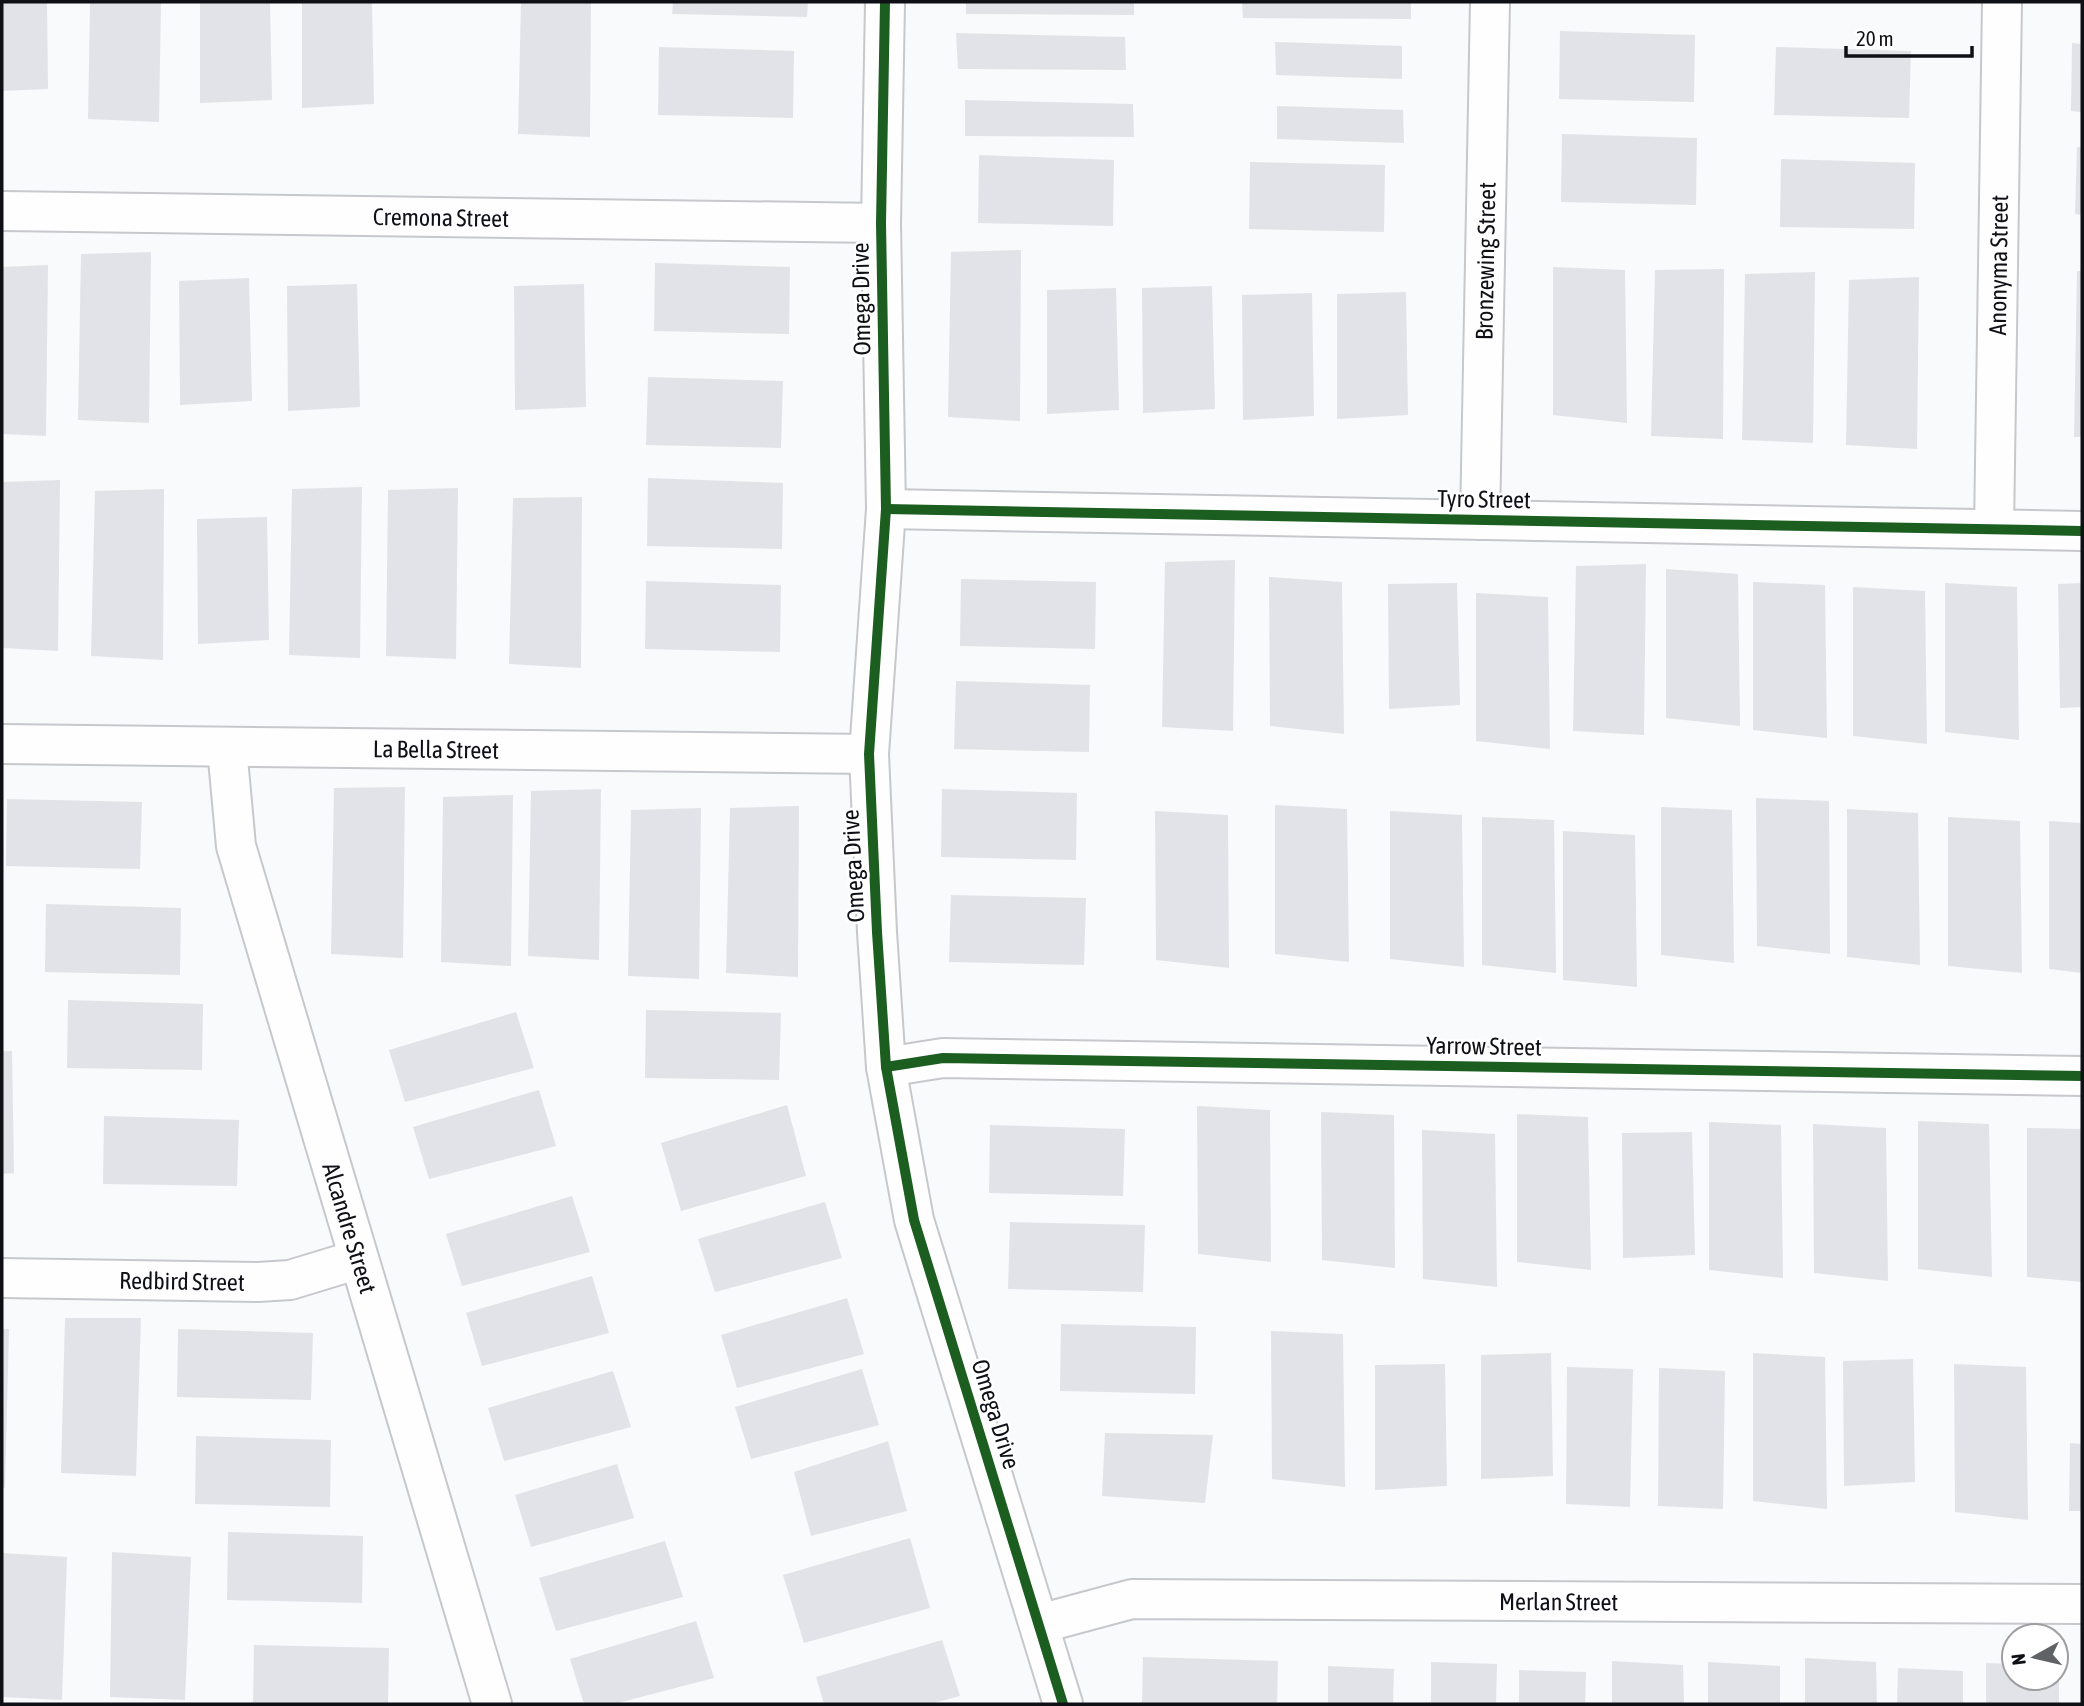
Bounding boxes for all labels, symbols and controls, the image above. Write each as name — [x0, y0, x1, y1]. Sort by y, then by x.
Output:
scale bar — [1846, 14, 1972, 58]
text: 20 m — [1856, 26, 1894, 50]
street label: Bronzewing Street — [1470, 182, 1500, 340]
street label: Anonyma Street — [1983, 194, 2013, 336]
street label: Cremona Street — [373, 203, 509, 231]
street label: Omega Drive — [847, 242, 875, 356]
street label: Tyro Street — [1437, 485, 1531, 513]
street label: La Bella Street — [373, 735, 499, 763]
street label: Omega Drive — [837, 809, 869, 923]
street label: Yarrow Street — [1426, 1031, 1542, 1061]
street label: Alcandre Street — [318, 1159, 382, 1297]
street label: Redbird Street — [119, 1266, 245, 1295]
street label: Omega Drive — [967, 1356, 1025, 1472]
street label: Merlan Street — [1499, 1587, 1618, 1615]
north arrow — [2000, 1622, 2070, 1692]
text: N — [2006, 1652, 2030, 1666]

